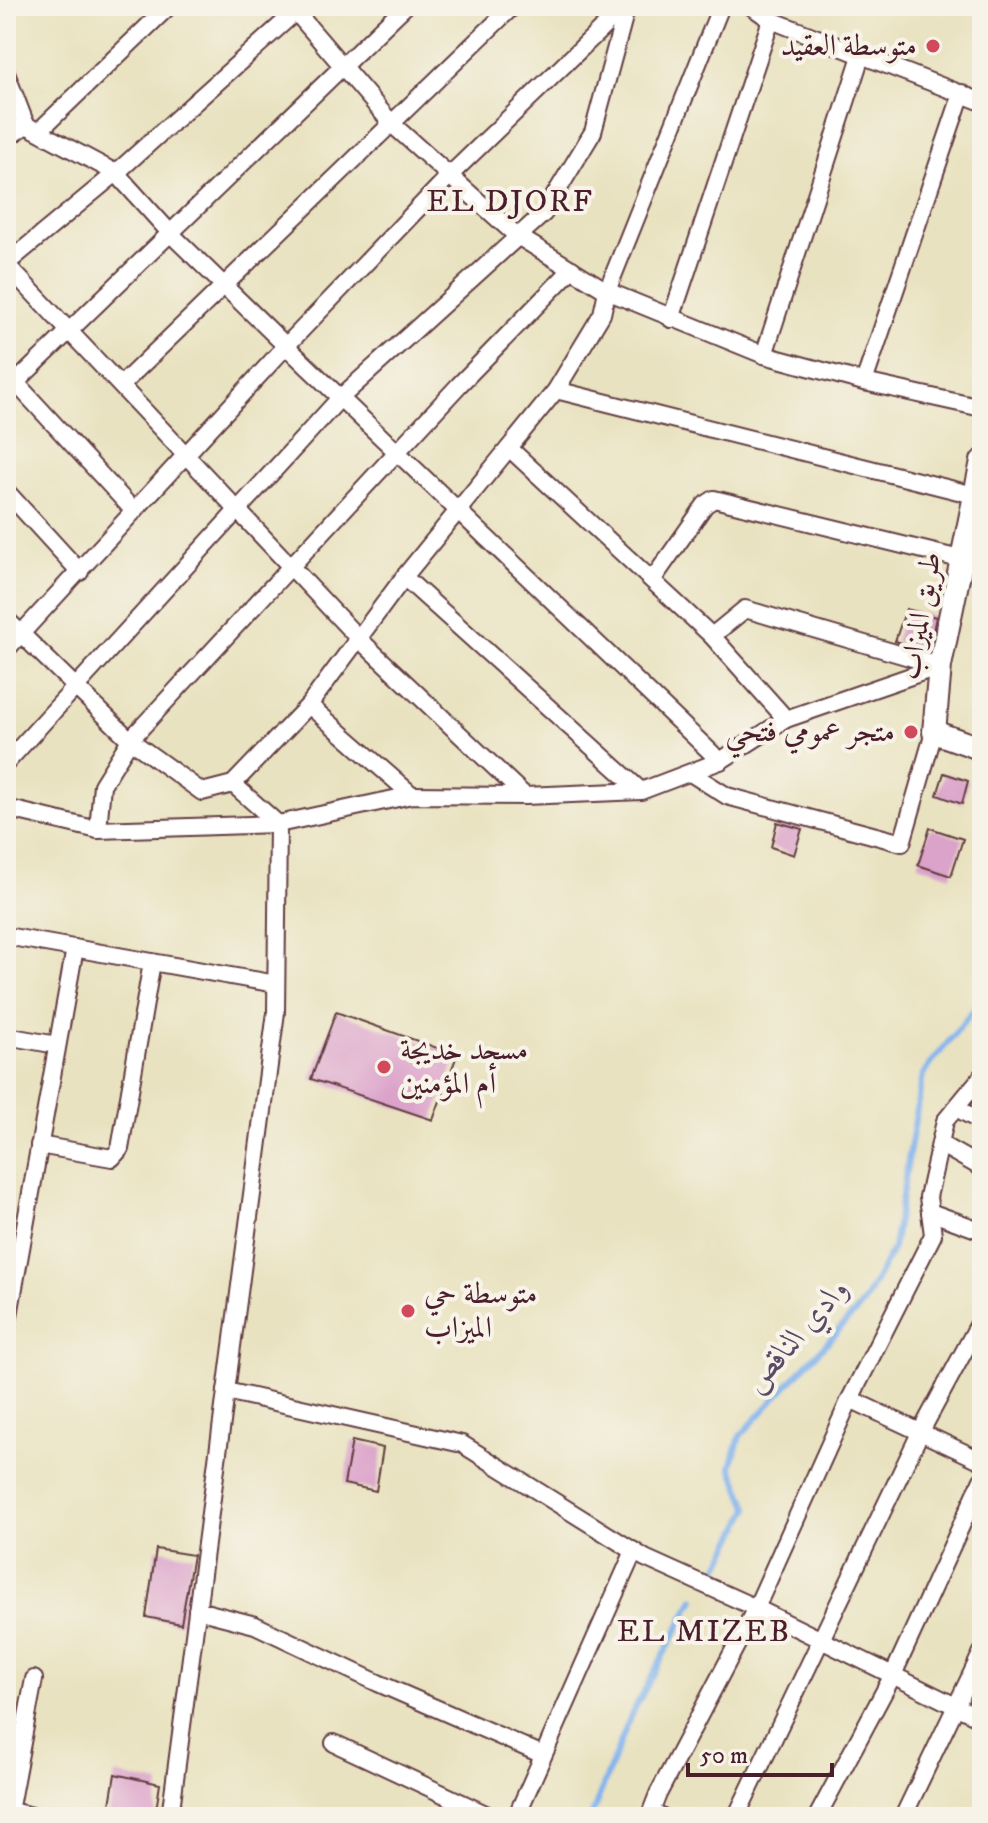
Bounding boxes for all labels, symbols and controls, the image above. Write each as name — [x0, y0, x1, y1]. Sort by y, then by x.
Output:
place label: متوسطة العقيد — [781, 28, 917, 65]
marker: متوسطة العقيد — [924, 37, 942, 55]
district label: EL DJORF — [426, 182, 594, 222]
street label: طريق الميزاب — [892, 549, 950, 683]
place label: متجر عمومي فتحي — [725, 714, 895, 759]
marker: متجر عمومي فتحي — [902, 723, 920, 741]
place label: مسجد خديجة أم المؤمنين — [400, 1032, 528, 1109]
marker: مسجد خديجة أم المؤمنين — [375, 1058, 393, 1076]
water label: وادي الناقص — [736, 1270, 860, 1404]
place label: متوسطة حي الميزاب — [424, 1276, 537, 1347]
marker: متوسطة حي الميزاب — [399, 1302, 417, 1320]
district label: EL MIZEB — [617, 1612, 791, 1652]
scale bar — [688, 1727, 832, 1777]
text: 50 m — [700, 1741, 748, 1771]

